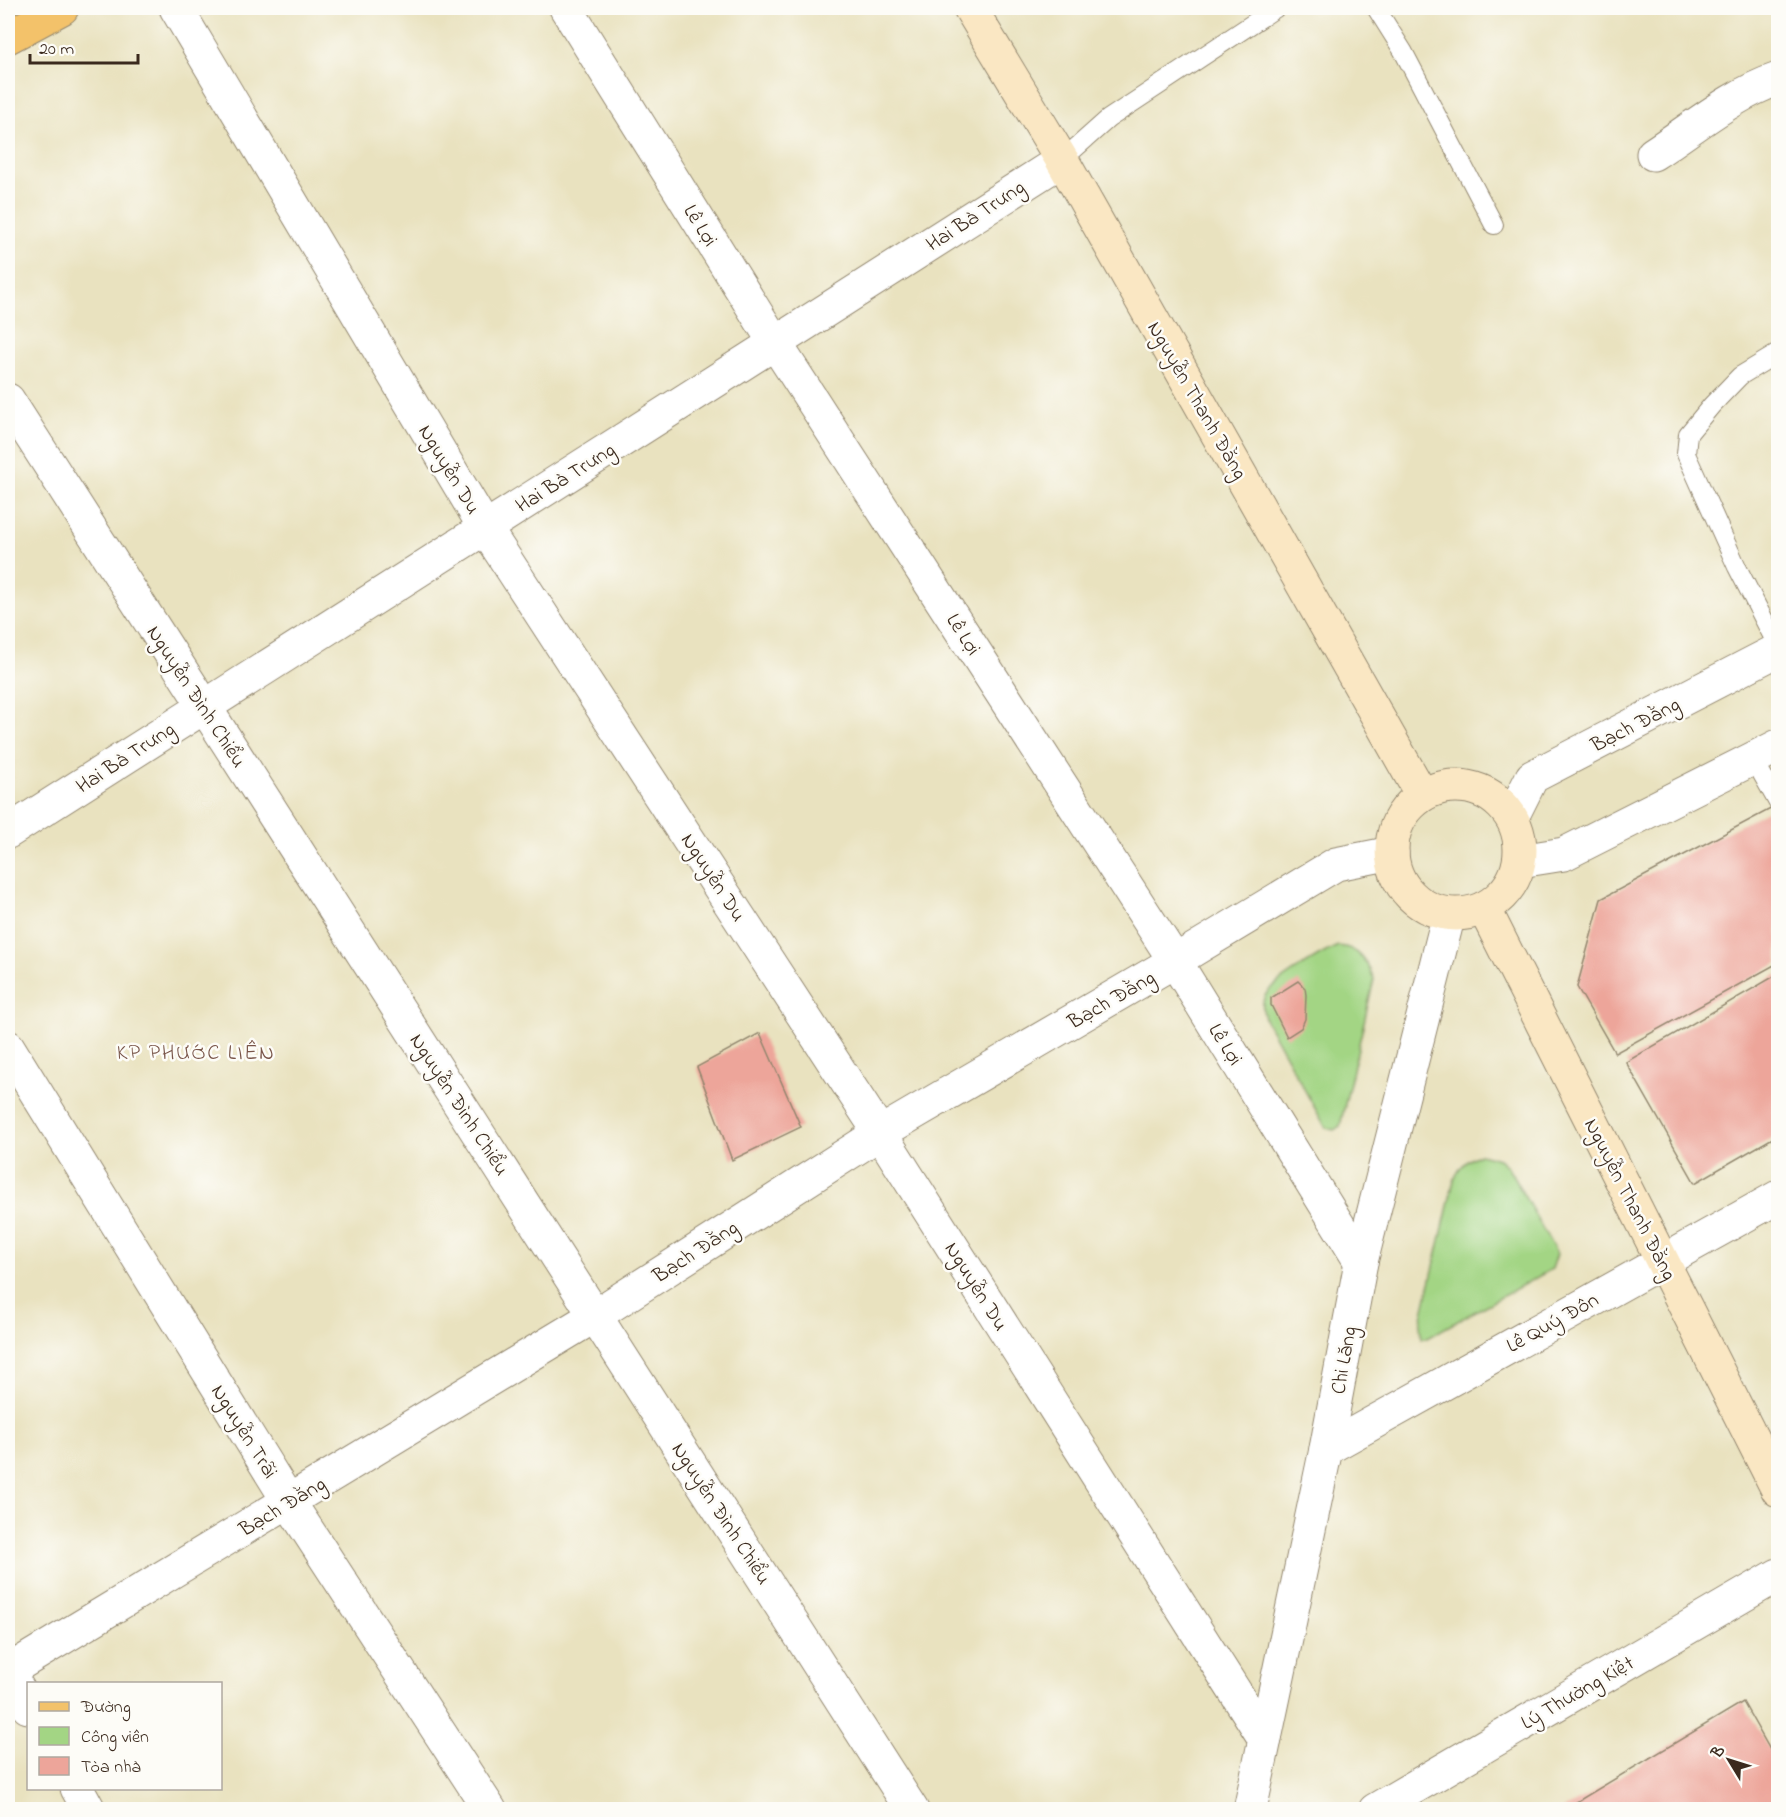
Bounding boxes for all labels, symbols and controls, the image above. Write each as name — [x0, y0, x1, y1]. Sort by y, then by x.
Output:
scale bar — [30, 27, 138, 65]
text: 20 m — [39, 37, 74, 63]
street label: Hai Bà Trưng — [921, 173, 1033, 262]
street label: Lê Lợi — [675, 199, 724, 253]
street label: Nguyễn Thanh Đằng — [1137, 316, 1254, 487]
street label: Nguyễn Du — [408, 419, 487, 522]
street label: Hai Bà Trưng — [510, 436, 623, 523]
street label: Lê Lợi — [938, 608, 987, 662]
street label: Nguyễn Đình Chiểu — [136, 620, 253, 775]
street label: Bạch Đằng — [1585, 690, 1687, 763]
street label: Hai Bà Trưng — [71, 715, 183, 804]
street label: Nguyễn Du — [671, 828, 752, 929]
street label: Bạch Đằng — [1062, 964, 1162, 1040]
street label: Lê Lợi — [1200, 1018, 1249, 1072]
street label: Nguyễn Đình Chiểu — [399, 1028, 516, 1183]
district label: KP PHƯỚC LIÊN — [117, 1038, 275, 1070]
street label: Nguyễn Thanh Đằng — [1574, 1114, 1683, 1287]
street label: Bạch Đằng — [647, 1214, 746, 1294]
street label: Nguyễn Du — [934, 1237, 1015, 1339]
street label: Lê Quý Đôn — [1501, 1286, 1606, 1363]
street label: Chi Lăng — [1324, 1324, 1368, 1397]
street label: Nguyễn Trãi — [201, 1379, 284, 1486]
street label: Nguyễn Đình Chiểu — [661, 1437, 778, 1592]
street label: Bạch Đằng — [233, 1470, 333, 1548]
street label: Lý Thường Kiệt — [1516, 1649, 1641, 1740]
legend — [27, 1682, 222, 1790]
text: Đường — [80, 1695, 131, 1722]
text: Công viên — [81, 1725, 149, 1752]
north arrow — [1699, 1730, 1759, 1790]
text: B — [1705, 1740, 1732, 1764]
text: Tòa nhà — [81, 1755, 141, 1781]

